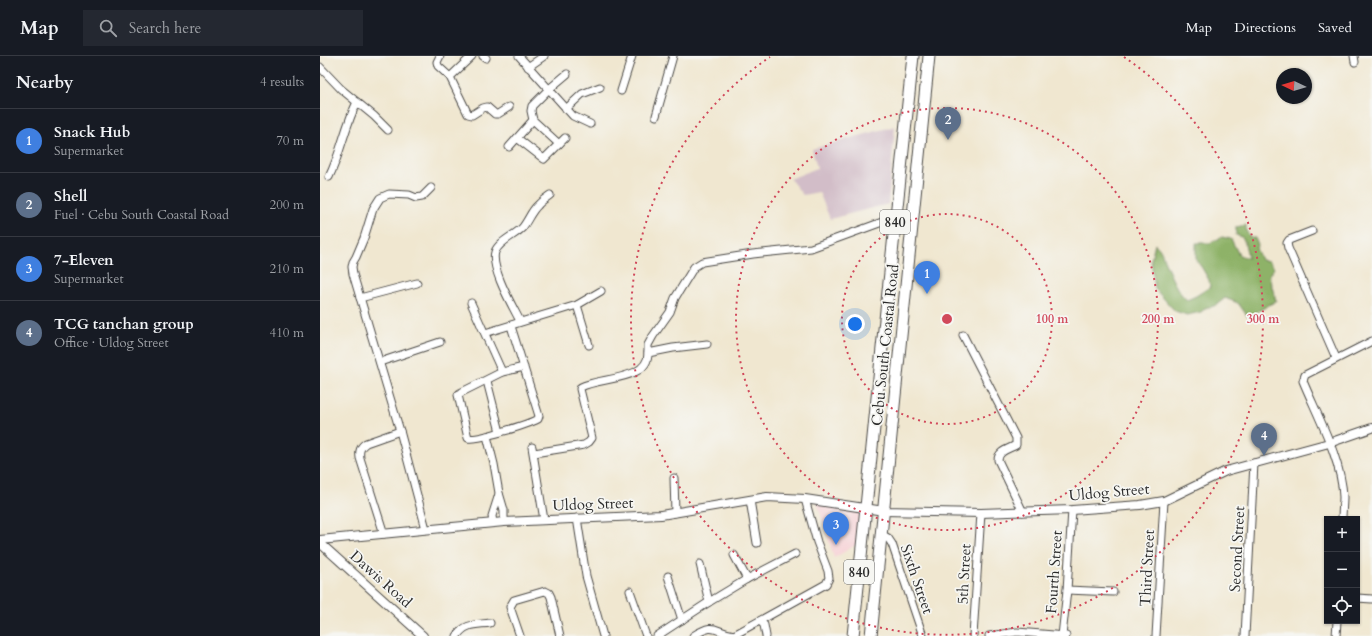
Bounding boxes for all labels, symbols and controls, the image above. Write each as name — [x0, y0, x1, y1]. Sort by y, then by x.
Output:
search box — [83, 10, 363, 46]
text: Map — [20, 15, 59, 41]
icon: search — [97, 17, 119, 39]
text: Search here — [129, 18, 201, 38]
text: Map — [1186, 18, 1212, 37]
text: Directions — [1234, 18, 1296, 37]
text: Saved — [1318, 18, 1352, 37]
north arrow — [1276, 68, 1312, 104]
text: Nearby — [16, 71, 73, 94]
text: 4 results — [260, 73, 304, 91]
pin: 2 — [935, 107, 961, 140]
text: Snack Hub — [54, 122, 130, 142]
text: 1 — [26, 132, 32, 150]
text: 70 m — [276, 132, 304, 150]
text: Supermarket — [54, 142, 124, 160]
text: Shell — [54, 186, 87, 206]
text: 2 — [26, 196, 32, 214]
text: 200 m — [270, 196, 304, 214]
text: Fuel · Cebu South Coastal Road — [54, 206, 229, 224]
road number: 840 — [880, 210, 910, 234]
text: 7-Eleven — [54, 250, 114, 270]
text: 3 — [26, 260, 32, 278]
text: 210 m — [270, 260, 304, 278]
pin: 1 — [914, 261, 940, 294]
street label: Cebu South Coastal Road — [867, 263, 903, 427]
text: Supermarket — [54, 270, 124, 288]
text: 100 m — [1036, 311, 1069, 327]
text: 200 m — [1142, 311, 1175, 327]
text: 300 m — [1247, 311, 1280, 327]
centre of rings — [940, 312, 954, 326]
text: TCG tanchan group — [54, 314, 194, 334]
your location — [845, 314, 865, 334]
text: 4 — [26, 324, 32, 342]
text: 410 m — [270, 324, 304, 342]
text: Office · Uldog Street — [54, 334, 169, 352]
pin: 4 — [1251, 423, 1277, 456]
street label: Uldog Street — [1068, 479, 1150, 505]
street label: Uldog Street — [552, 493, 634, 515]
street label: Second Street — [1225, 505, 1249, 592]
pin: 3 — [823, 512, 849, 545]
map controls — [1324, 516, 1360, 624]
button: + — [1324, 516, 1360, 552]
street label: Fourth Street — [1041, 529, 1067, 614]
street label: Third Street — [1135, 529, 1159, 607]
street label: Sixth Street — [896, 542, 938, 617]
street label: 5th Street — [952, 543, 976, 605]
street label: Dawis Road — [346, 546, 416, 612]
button: − — [1324, 552, 1360, 588]
road number: 840 — [844, 560, 874, 584]
button: locate — [1324, 588, 1360, 624]

